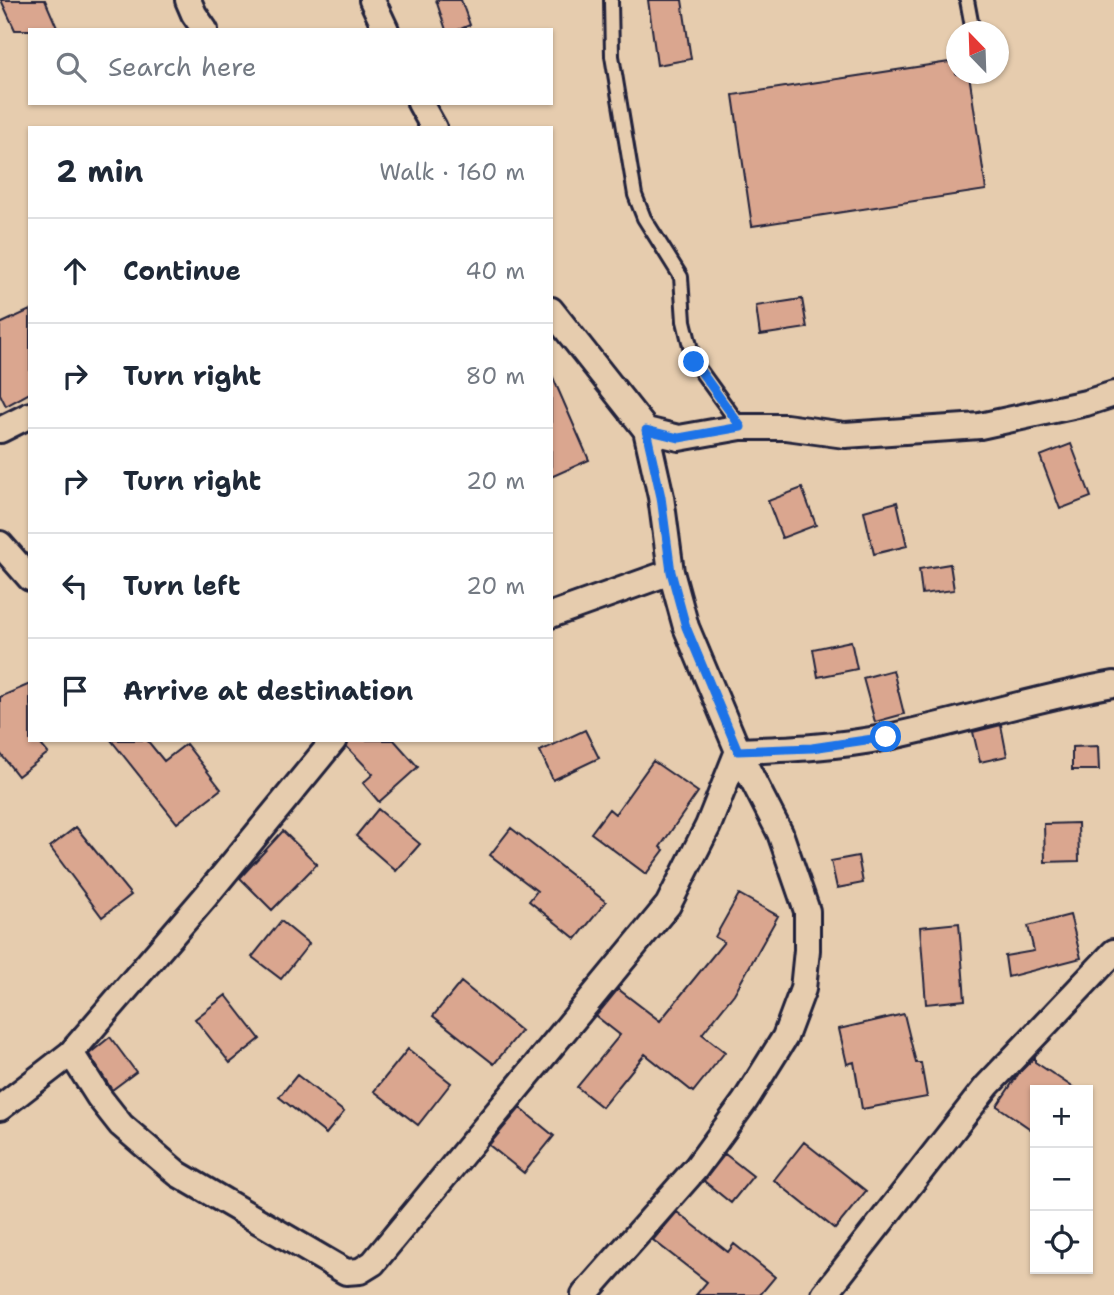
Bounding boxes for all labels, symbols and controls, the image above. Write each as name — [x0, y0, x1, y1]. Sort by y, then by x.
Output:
north arrow — [946, 21, 1009, 84]
search box — [28, 28, 553, 105]
icon: search — [52, 48, 90, 86]
text: Search here — [108, 49, 257, 84]
text: 2 min — [56, 151, 143, 192]
text: Walk · 160 m — [379, 157, 525, 187]
icon: ahead — [56, 252, 94, 290]
text: Continue — [123, 253, 241, 288]
text: 40 m — [465, 256, 525, 286]
route end — [678, 346, 709, 377]
icon: right — [56, 357, 94, 395]
text: Turn right — [123, 358, 261, 393]
text: 80 m — [466, 361, 525, 391]
icon: right — [56, 462, 94, 500]
text: Turn right — [123, 463, 261, 498]
text: 20 m — [466, 466, 525, 496]
icon: left — [56, 567, 94, 605]
text: Turn left — [123, 568, 240, 603]
text: 20 m — [466, 571, 525, 601]
icon: arrive — [56, 672, 94, 710]
text: Arrive at destination — [123, 673, 413, 708]
route start — [870, 721, 901, 752]
map controls — [1030, 1085, 1093, 1274]
button: + — [1030, 1085, 1093, 1148]
button: − — [1030, 1148, 1093, 1211]
button: locate — [1030, 1211, 1093, 1274]

